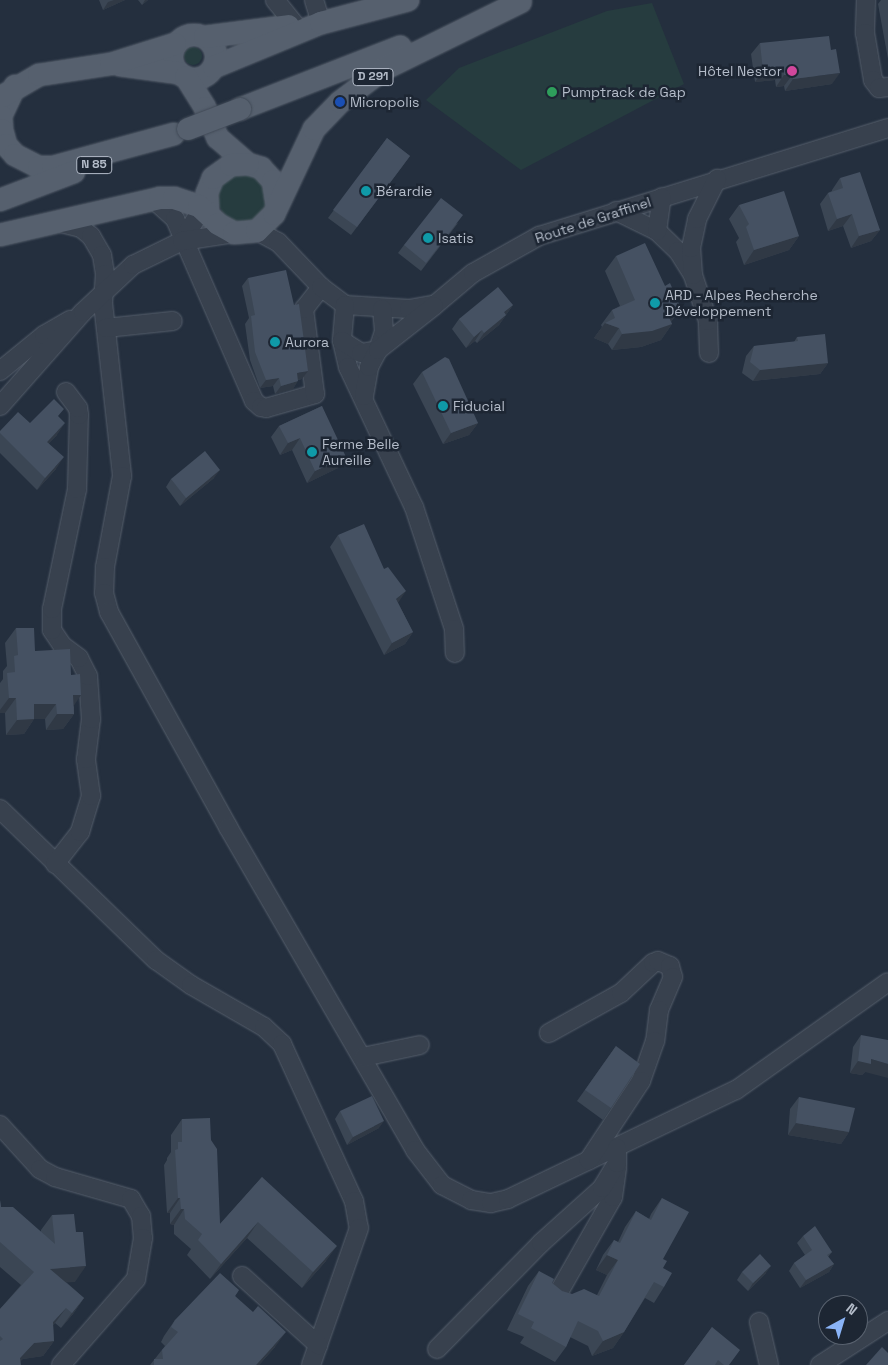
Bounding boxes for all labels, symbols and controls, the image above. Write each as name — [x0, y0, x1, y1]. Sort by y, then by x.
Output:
place label: Hôtel Nestor — [698, 63, 782, 79]
marker: Hôtel Nestor — [786, 65, 798, 77]
road number: D 291 — [352, 68, 394, 86]
place label: Pumptrack de Gap — [562, 84, 686, 100]
marker: Pumptrack de Gap — [546, 86, 558, 98]
place label: Micropolis — [350, 94, 419, 110]
marker: Micropolis — [334, 96, 346, 108]
road number: N 85 — [75, 156, 113, 174]
place label: Bérardie — [376, 183, 432, 199]
marker: Bérardie — [360, 185, 372, 197]
street label: Route de Graffinel — [533, 193, 653, 247]
place label: Isatis — [438, 230, 474, 246]
marker: Isatis — [422, 232, 434, 244]
place label: ARD - Alpes Recherche Développement — [665, 287, 819, 320]
marker: ARD - Alpes Recherche Développement — [649, 297, 661, 309]
place label: Aurora — [285, 334, 329, 350]
marker: Aurora — [269, 336, 281, 348]
place label: Fiducial — [453, 398, 505, 414]
marker: Fiducial — [437, 400, 449, 412]
place label: Ferme Belle Aureille — [322, 436, 400, 468]
marker: Ferme Belle Aureille — [306, 446, 318, 458]
north arrow — [818, 1295, 868, 1345]
text: N — [842, 1299, 861, 1319]

